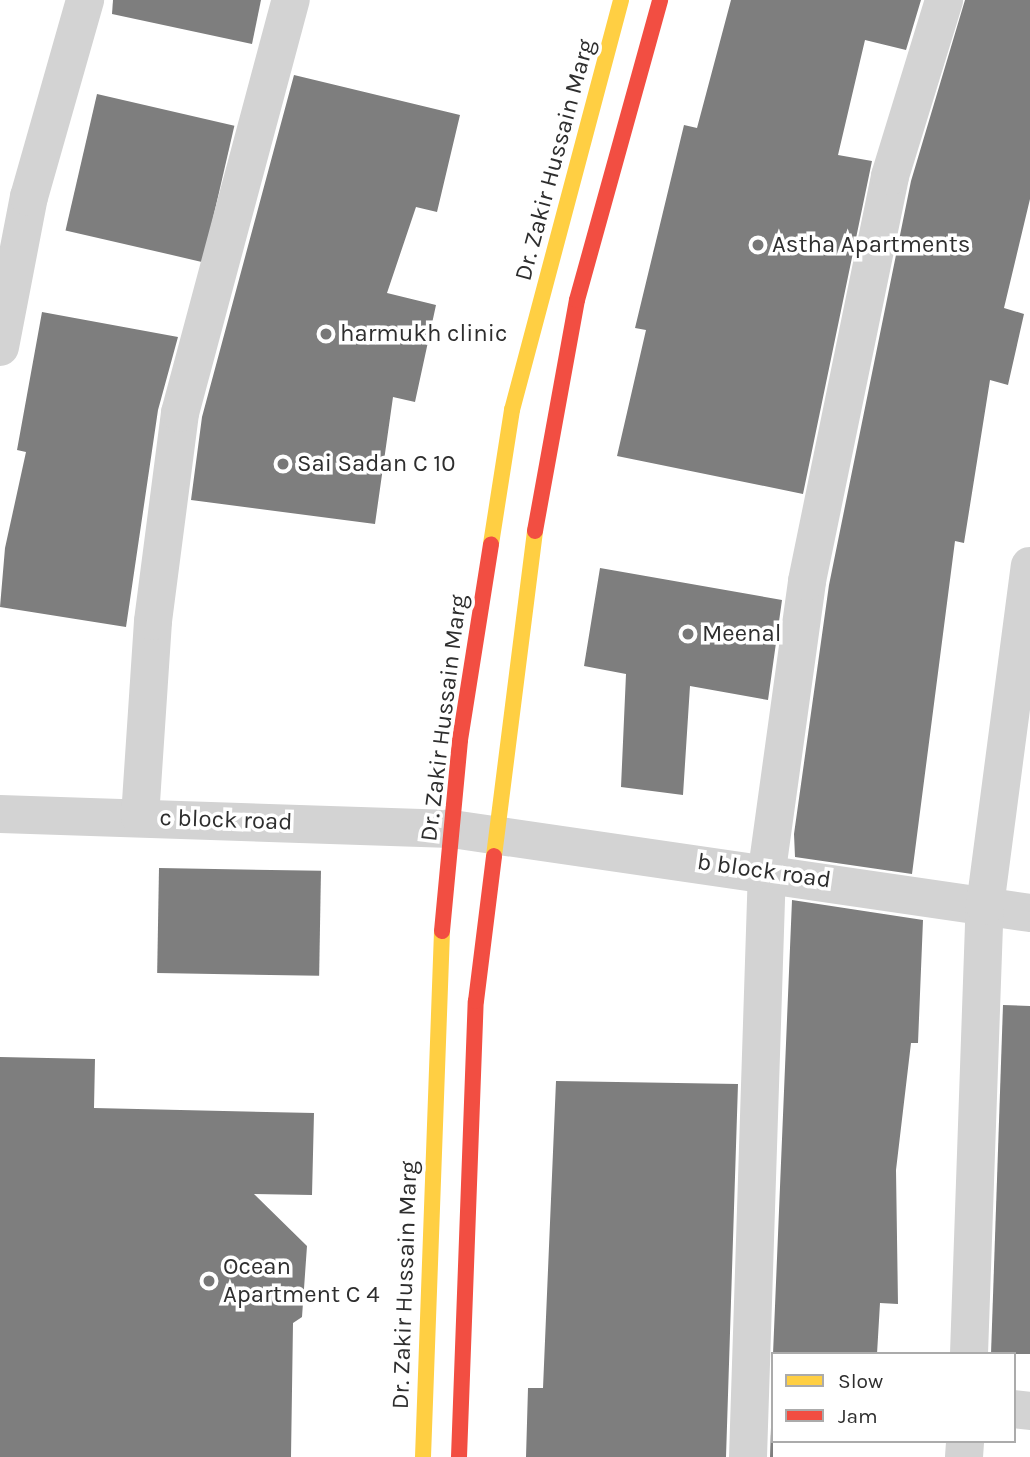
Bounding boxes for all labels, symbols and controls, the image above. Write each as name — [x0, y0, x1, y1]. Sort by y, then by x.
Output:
street label: Dr. Zakir Hussain Marg — [509, 36, 601, 284]
place label: Astha Apartments — [772, 231, 970, 259]
marker: Astha Apartments — [750, 237, 766, 253]
place label: harmukh clinic — [340, 320, 507, 348]
marker: harmukh clinic — [318, 326, 334, 342]
place label: Sai Sadan C 10 — [297, 450, 455, 478]
marker: Sai Sadan C 10 — [275, 456, 291, 472]
street label: Dr. Zakir Hussain Marg — [415, 593, 473, 843]
place label: Meenal — [702, 620, 781, 648]
marker: Meenal — [680, 626, 696, 642]
street label: c block road — [159, 803, 293, 837]
street label: b block road — [695, 847, 833, 895]
street label: Dr. Zakir Hussain Marg — [386, 1160, 424, 1410]
place label: Ocean Apartment C 4 — [223, 1253, 380, 1309]
marker: Ocean Apartment C 4 — [201, 1273, 217, 1289]
legend — [771, 1352, 1016, 1443]
text: Slow — [838, 1369, 883, 1393]
text: Jam — [838, 1404, 878, 1428]

